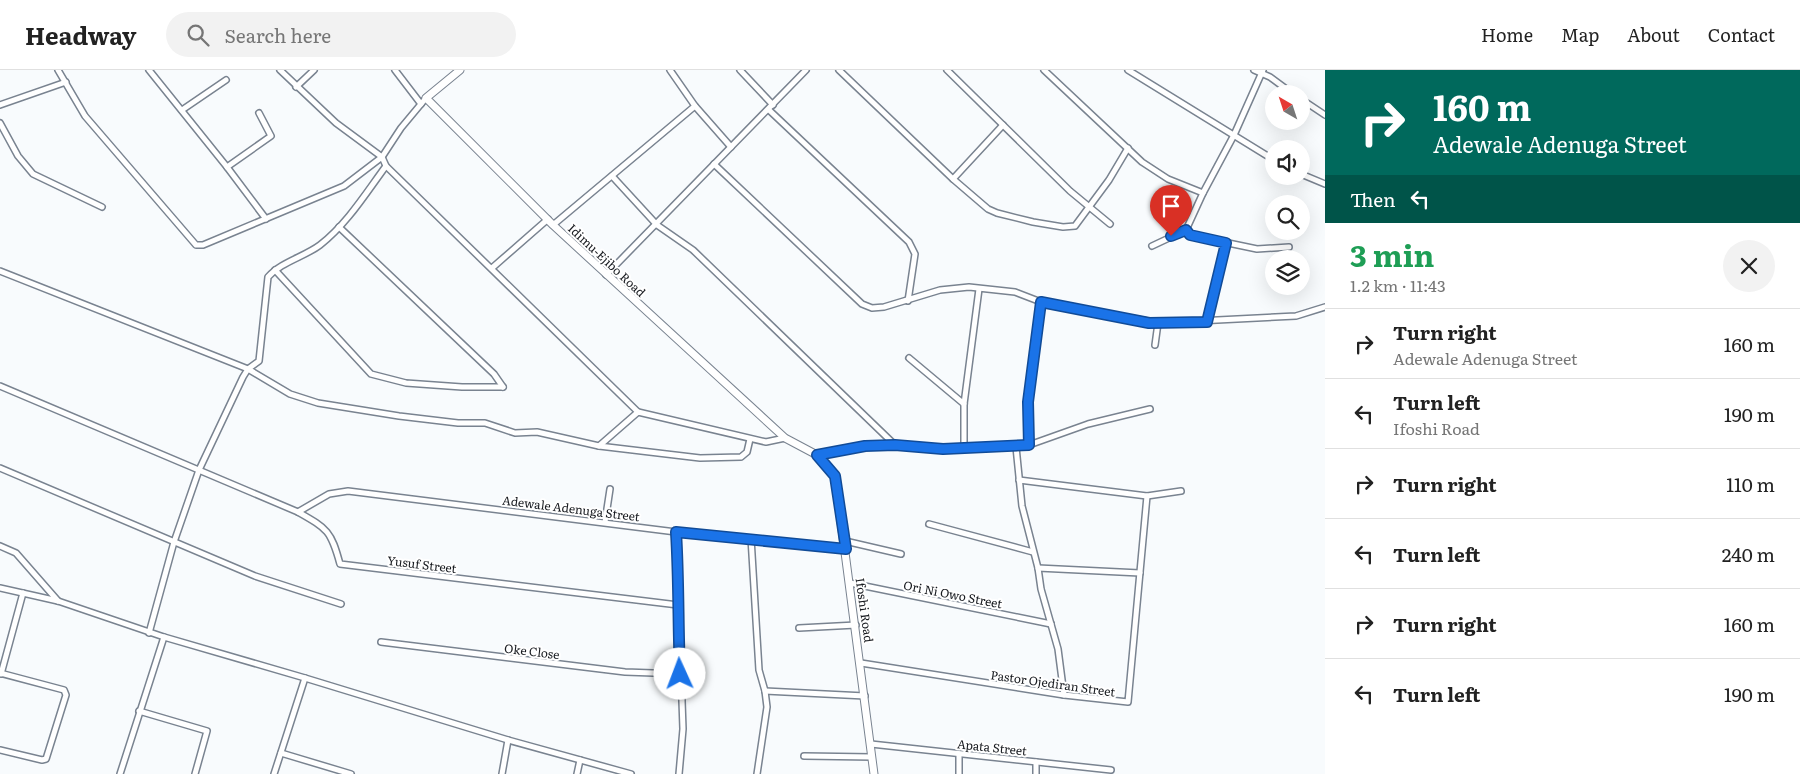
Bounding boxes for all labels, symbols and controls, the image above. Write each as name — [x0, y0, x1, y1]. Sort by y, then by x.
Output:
search box — [166, 12, 516, 57]
text: Headway — [25, 17, 136, 52]
icon: search — [184, 21, 212, 49]
text: Search here — [224, 21, 331, 49]
text: Home — [1481, 21, 1533, 48]
text: Map — [1561, 21, 1599, 48]
text: About — [1627, 21, 1680, 48]
text: Contact — [1708, 21, 1775, 48]
text: 160 m — [1433, 80, 1531, 132]
north arrow — [1265, 85, 1310, 130]
map controls — [1265, 85, 1310, 295]
icon: right — [1350, 90, 1415, 155]
text: Adewale Adenuga Street — [1433, 127, 1687, 160]
button: sound — [1265, 140, 1310, 185]
pin — [1150, 185, 1192, 236]
text: Then — [1350, 185, 1396, 213]
icon: left — [1406, 185, 1434, 213]
icon: arrive — [1157, 192, 1185, 220]
button: search — [1265, 195, 1310, 240]
street label: Idimu-Ejibo Road — [564, 219, 650, 301]
text: 3 min — [1350, 232, 1434, 276]
button: close — [1723, 240, 1775, 292]
button: layers — [1265, 250, 1310, 295]
text: 1.2 km · 11:43 — [1350, 273, 1446, 297]
text: Turn right — [1393, 318, 1497, 346]
icon: right — [1350, 330, 1378, 358]
text: 160 m — [1724, 330, 1775, 358]
text: Adewale Adenuga Street — [1393, 346, 1578, 370]
text: Turn left — [1393, 388, 1480, 416]
icon: left — [1350, 400, 1378, 428]
text: 190 m — [1724, 400, 1775, 428]
text: Ifoshi Road — [1393, 416, 1480, 440]
icon: right — [1350, 470, 1378, 498]
text: Turn right — [1393, 470, 1497, 498]
text: 110 m — [1726, 470, 1775, 498]
street label: Adewale Adenuga Street — [501, 491, 641, 525]
icon: left — [1350, 540, 1378, 568]
text: Turn left — [1393, 540, 1480, 568]
text: 240 m — [1722, 540, 1775, 568]
street label: Yusuf Street — [386, 551, 458, 577]
street label: Ifoshi Road — [852, 576, 879, 644]
street label: Ori Ni Owo Street — [902, 576, 1004, 612]
icon: right — [1350, 610, 1378, 638]
text: Turn right — [1393, 610, 1497, 638]
text: 160 m — [1724, 610, 1775, 638]
street label: Oke Close — [503, 639, 561, 663]
position arrow — [653, 647, 705, 699]
street label: Pastor Ojediran Street — [989, 665, 1117, 701]
icon: left — [1350, 680, 1378, 708]
text: Turn left — [1393, 680, 1480, 708]
text: 190 m — [1724, 680, 1775, 708]
street label: Apata Street — [956, 734, 1028, 760]

